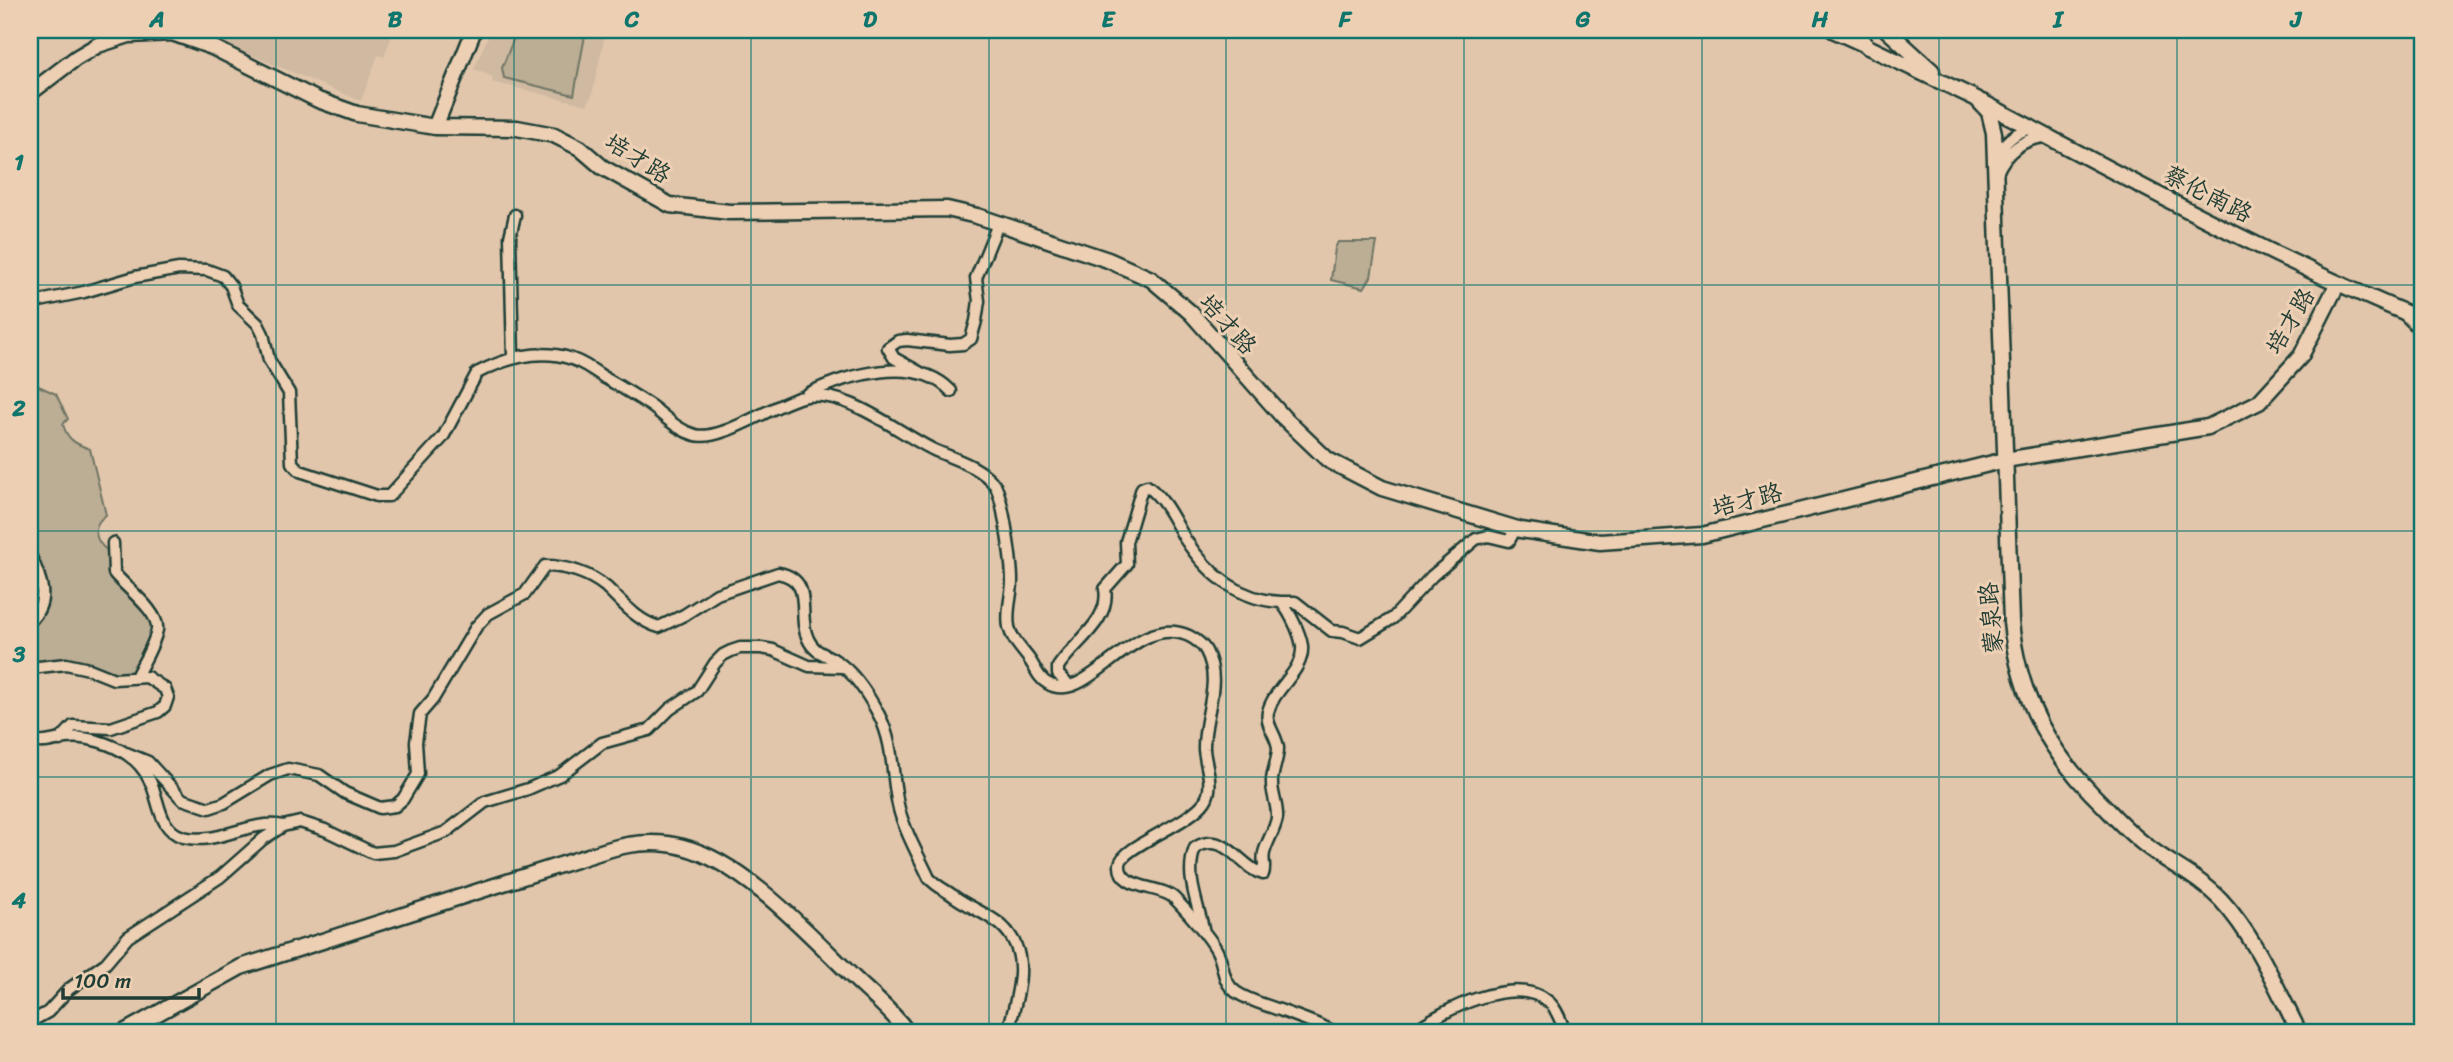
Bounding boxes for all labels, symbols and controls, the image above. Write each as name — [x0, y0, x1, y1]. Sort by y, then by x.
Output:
text: A — [148, 0, 165, 40]
text: B — [388, 0, 403, 40]
text: C — [624, 0, 640, 40]
text: D — [863, 0, 878, 40]
text: E — [1102, 0, 1117, 40]
text: F — [1338, 0, 1353, 40]
text: G — [1575, 0, 1591, 40]
text: H — [1811, 0, 1829, 40]
text: I — [2052, 0, 2064, 40]
text: J — [2289, 0, 2303, 40]
street label: 培才路 — [596, 121, 680, 195]
text: 1 — [14, 142, 24, 183]
street label: 蔡伦南路 — [2156, 153, 2260, 235]
street label: 培才路 — [2253, 279, 2327, 363]
street label: 培才路 — [1188, 283, 1268, 365]
text: 2 — [11, 388, 26, 429]
street label: 培才路 — [1707, 471, 1787, 529]
street label: 蒙泉路 — [1967, 580, 2015, 656]
text: 3 — [12, 634, 26, 675]
text: 4 — [11, 880, 27, 921]
scale bar — [63, 957, 200, 1001]
text: 100 m — [74, 962, 131, 1000]

